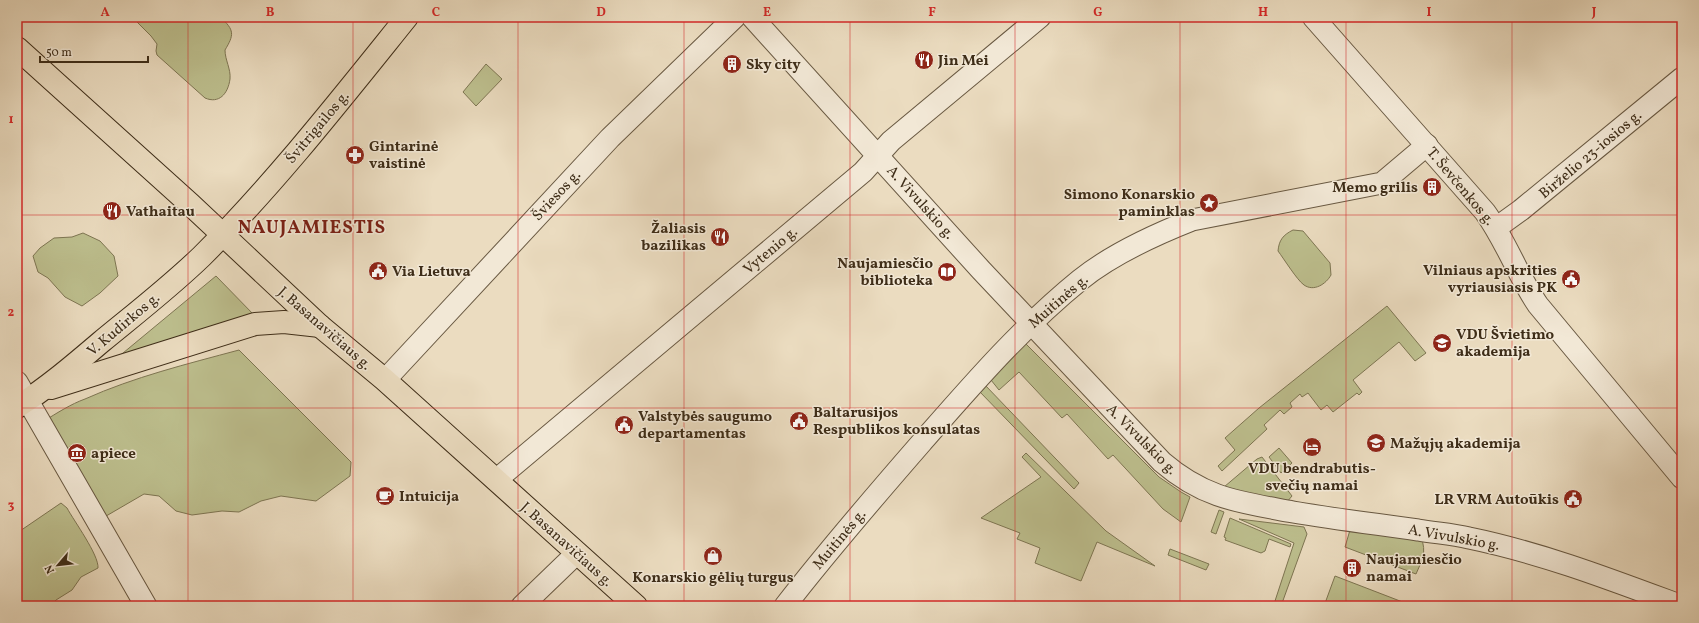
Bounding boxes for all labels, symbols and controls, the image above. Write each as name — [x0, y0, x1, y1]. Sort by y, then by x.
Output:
text: A — [100, 4, 110, 22]
text: B — [266, 4, 275, 22]
text: C — [432, 4, 440, 22]
text: D — [596, 4, 606, 22]
text: E — [763, 4, 771, 22]
text: F — [928, 4, 936, 22]
text: G — [1093, 4, 1103, 22]
text: H — [1258, 4, 1268, 22]
text: I — [1427, 4, 1432, 22]
text: J — [1591, 4, 1597, 22]
scale bar — [40, 38, 148, 64]
text: 50 m — [46, 45, 72, 61]
restaurant icon: Jin Mei — [913, 49, 935, 71]
place label: Jin Mei — [937, 51, 989, 72]
building icon: Sky city — [721, 53, 743, 75]
place label: Sky city — [746, 55, 801, 76]
street label: Švitrigailos g. — [281, 87, 355, 169]
street label: Birželio 23-iosios g. — [1535, 106, 1647, 204]
text: 1 — [8, 111, 14, 129]
place label: Gintarinė vaistinė — [369, 137, 439, 175]
street label: T. Ševčenkos g. — [1421, 143, 1499, 231]
pharmacy icon: Gintarinė vaistinė — [344, 144, 366, 166]
street label: A. Vivulskio g. — [881, 161, 959, 245]
street label: Šviesos g. — [528, 166, 586, 226]
building icon: Memo grilis — [1421, 176, 1443, 198]
place label: Memo grilis — [1332, 178, 1418, 199]
place label: Simono Konarskio paminklas — [1064, 185, 1195, 223]
place icon: Simono Konarskio paminklas — [1198, 192, 1220, 214]
restaurant icon: Vathaitau — [101, 200, 123, 222]
place label: Vathaitau — [126, 202, 195, 223]
district label: NAUJAMIESTIS — [238, 215, 386, 241]
place label: Žaliasis bazilikas — [641, 219, 706, 257]
street label: Vytenio g. — [739, 222, 803, 280]
restaurant icon: Žaliasis bazilikas — [709, 226, 731, 248]
place label: Naujamiesčio biblioteka — [837, 254, 933, 292]
public building icon: Via Lietuva — [367, 260, 389, 282]
library icon: Naujamiesčio biblioteka — [936, 261, 958, 283]
place label: Vilniaus apskrities vyriausiasis PK — [1423, 261, 1557, 299]
place label: Via Lietuva — [392, 262, 471, 283]
public building icon: Vilniaus apskrities vyriausiasis PK — [1560, 268, 1582, 290]
street label: Muitinės g. — [1025, 270, 1093, 334]
street label: J. Basanavičiaus g. — [273, 283, 375, 376]
street label: V. Kudirkos g. — [83, 288, 165, 362]
text: 2 — [8, 304, 15, 322]
place label: VDU Švietimo akademija — [1456, 325, 1554, 363]
school or university icon: VDU Švietimo akademija — [1431, 332, 1453, 354]
street label: A. Vivulskio g. — [1101, 400, 1181, 480]
place label: Baltarusijos Respublikos konsulatas — [813, 403, 980, 441]
place label: Valstybės saugumo departamentas — [638, 407, 773, 445]
public building icon: Baltarusijos Respublikos konsulatas — [788, 410, 810, 432]
public building icon: Valstybės saugumo departamentas — [613, 414, 635, 436]
school or university icon: Mažųjų akademija — [1365, 432, 1387, 454]
place label: Mažųjų akademija — [1390, 434, 1521, 455]
hotel icon: VDU bendrabutis- svečių namai — [1301, 436, 1323, 458]
museum icon: apiece — [66, 442, 88, 464]
place label: apiece — [91, 444, 136, 465]
place label: VDU bendrabutis- svečių namai — [1248, 459, 1376, 497]
cafe icon: Intuicija — [374, 485, 396, 507]
place label: Intuicija — [399, 487, 459, 508]
public building icon: LR VRM Autoūkis — [1562, 488, 1584, 510]
place label: LR VRM Autoūkis — [1434, 490, 1559, 511]
text: 3 — [8, 497, 15, 515]
street label: J. Basanavičiaus g. — [515, 498, 617, 592]
street label: Muitinės g. — [809, 505, 872, 575]
street label: A. Vivulskio g. — [1406, 520, 1501, 557]
north arrow — [38, 545, 78, 585]
shop icon: Konarskio gėlių turgus — [702, 545, 724, 567]
place label: Naujamiesčio namai — [1366, 550, 1462, 588]
building icon: Naujamiesčio namai — [1341, 557, 1363, 579]
text: N — [42, 562, 59, 576]
place label: Konarskio gėlių turgus — [632, 568, 794, 589]

